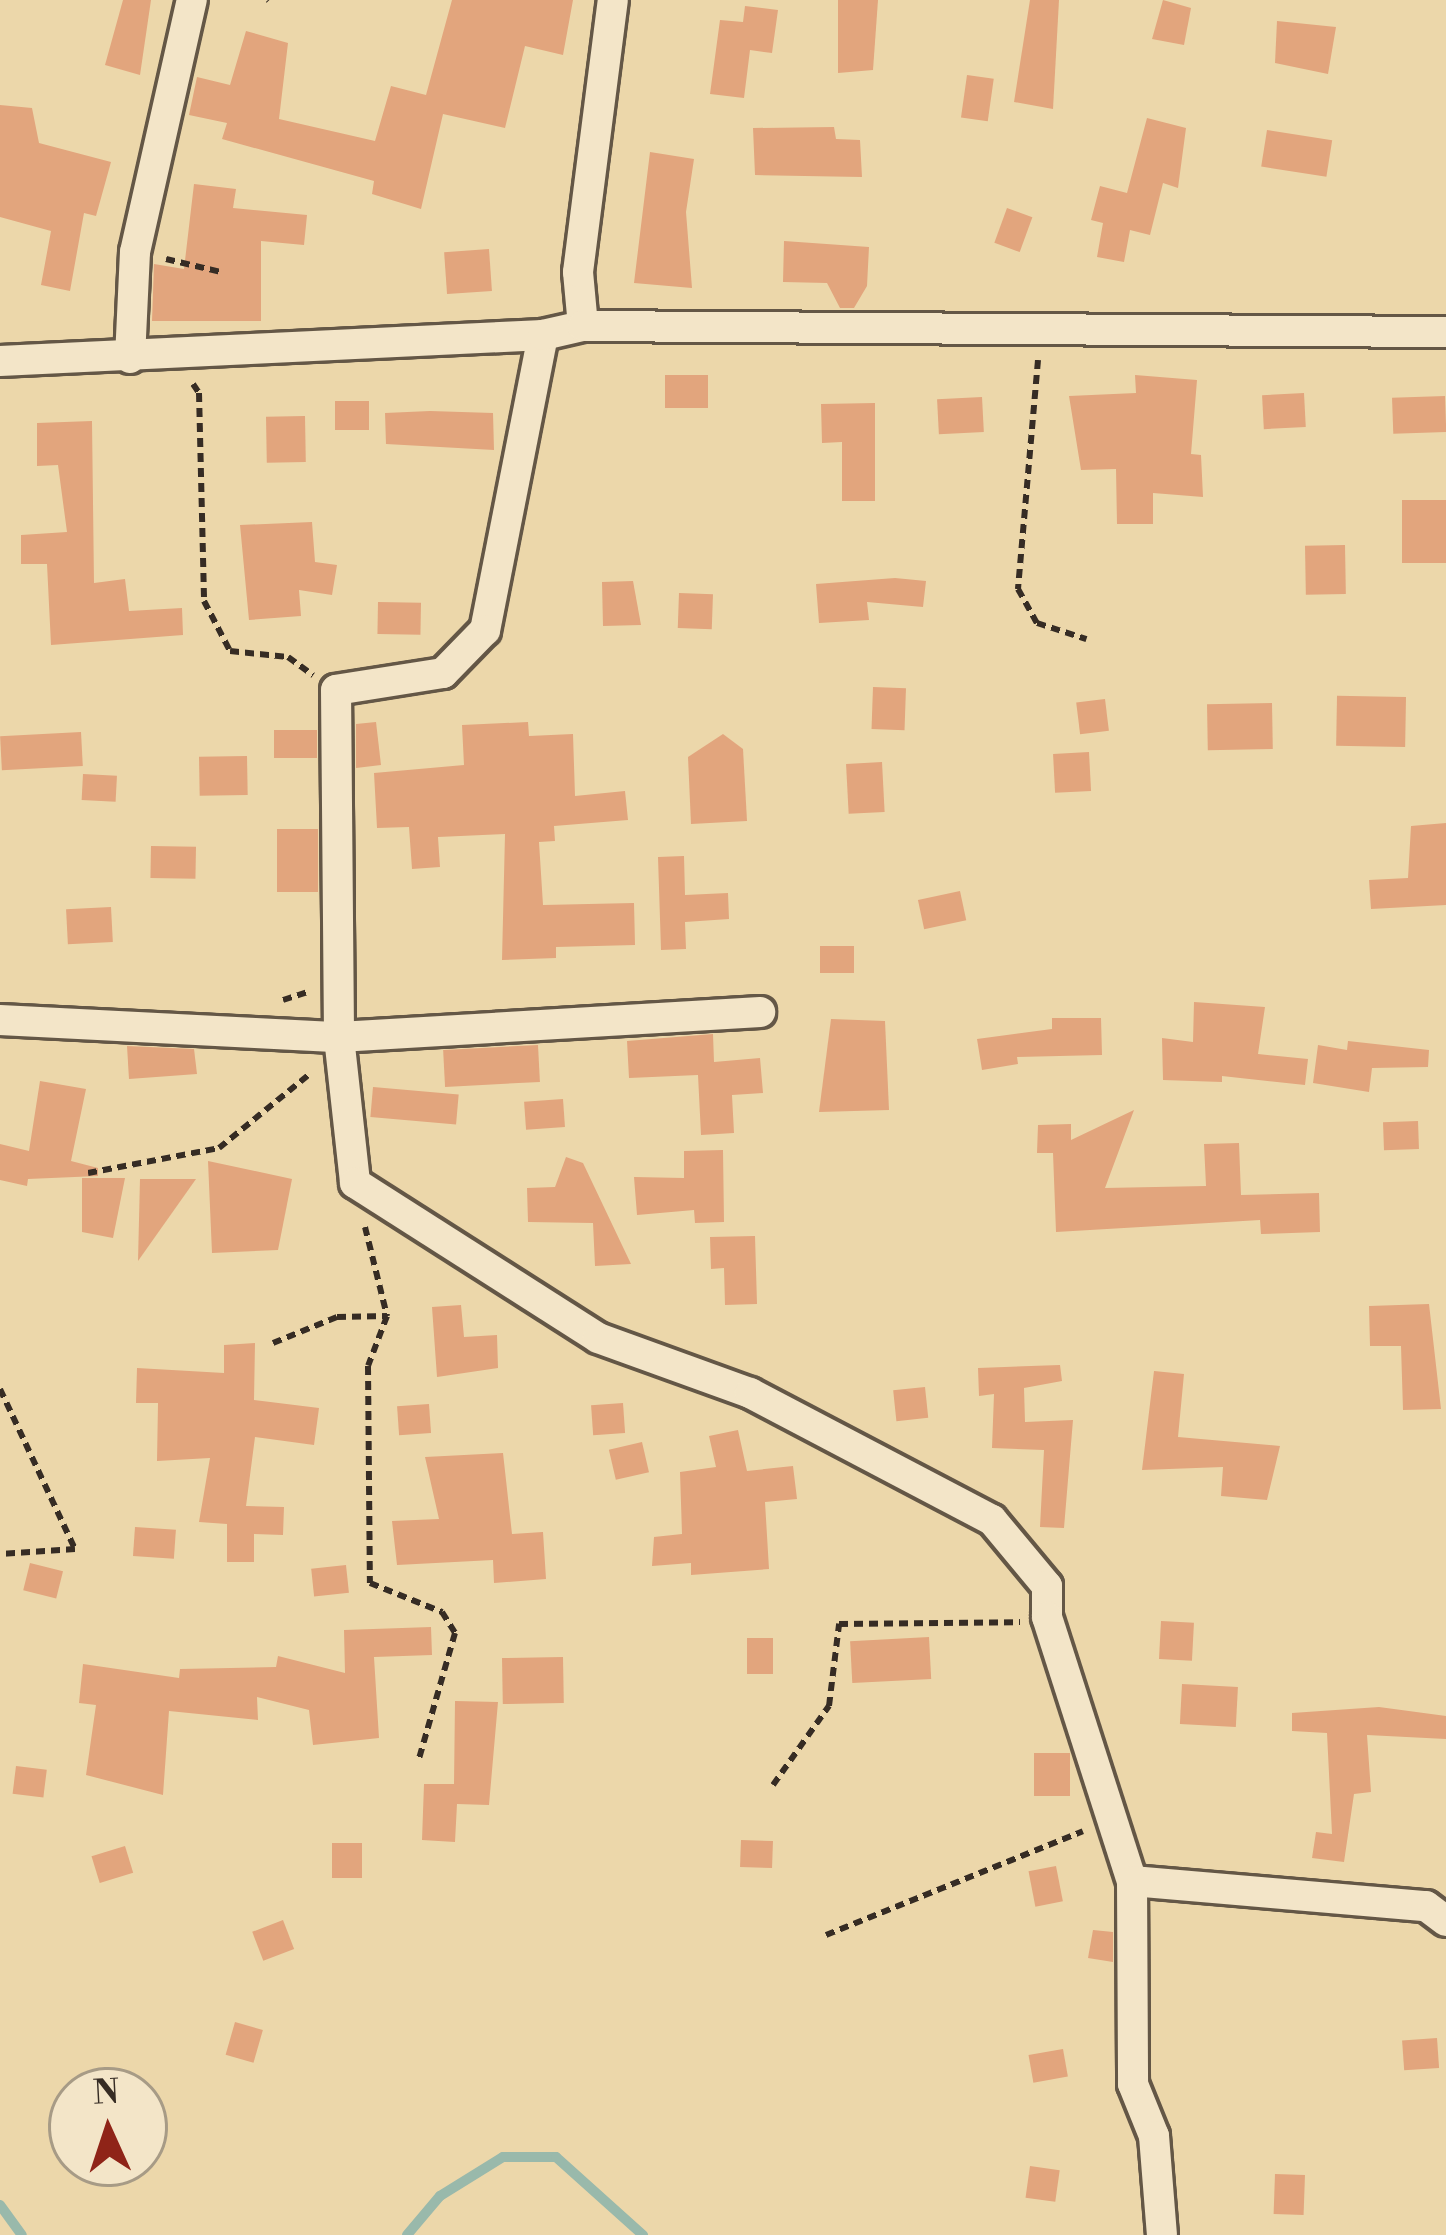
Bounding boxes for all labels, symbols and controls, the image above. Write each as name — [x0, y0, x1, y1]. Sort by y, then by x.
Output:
north arrow — [48, 2067, 168, 2187]
text: N — [92, 2072, 120, 2115]

